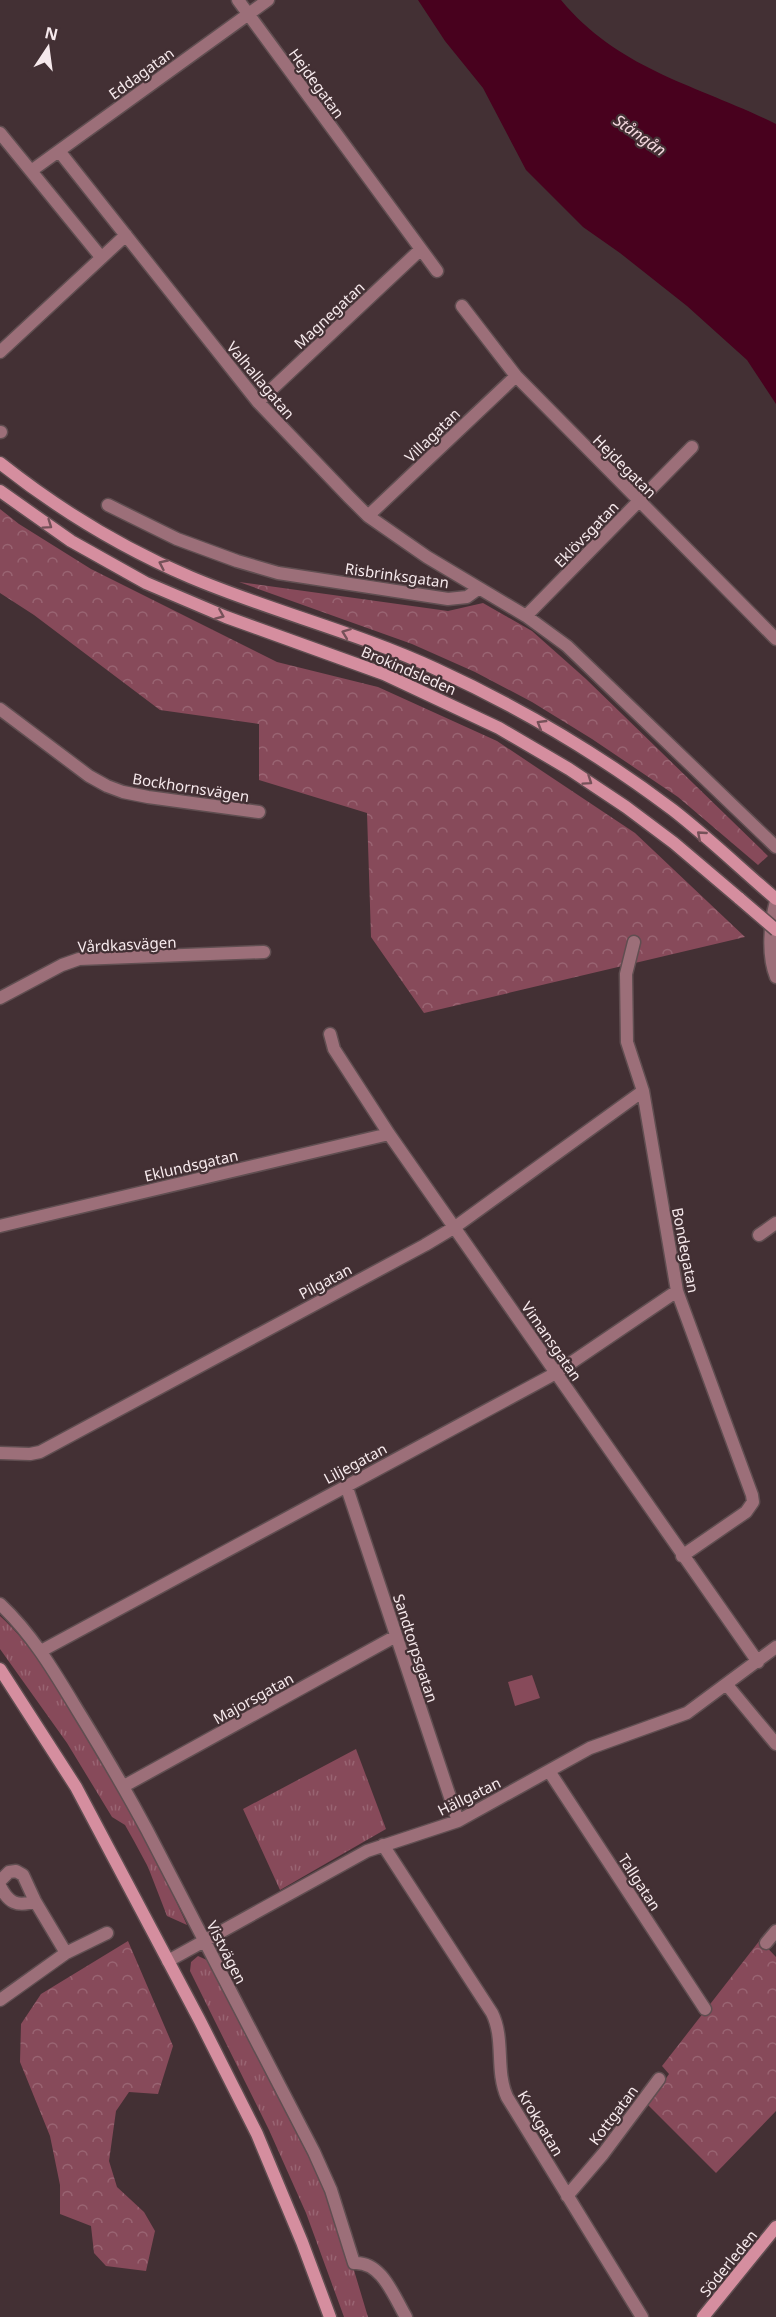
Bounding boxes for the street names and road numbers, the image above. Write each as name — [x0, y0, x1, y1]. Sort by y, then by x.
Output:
street label: Eddagatan — [104, 43, 178, 103]
street label: Hejdegatan — [285, 44, 349, 122]
street label: Magnegatan — [289, 277, 369, 353]
street label: Valhallagatan — [223, 337, 299, 423]
street label: Villagatan — [400, 404, 464, 466]
street label: Hejdegatan — [589, 430, 661, 502]
street label: Eklövsgatan — [549, 497, 623, 571]
street label: Risbrinksgatan — [344, 558, 450, 592]
street label: Brokindsleden — [358, 641, 460, 699]
street label: Bockhornsvägen — [131, 768, 251, 806]
street label: Vårdkasvägen — [77, 931, 177, 957]
street label: Eklundsgatan — [142, 1144, 240, 1186]
street label: Bondegatan — [668, 1206, 704, 1294]
street label: Pilgatan — [295, 1259, 355, 1303]
street label: Vimansgatan — [517, 1297, 587, 1385]
street label: Liljegatan — [320, 1438, 390, 1488]
street label: Sandtorpsgatan — [389, 1591, 443, 1705]
street label: Majorsgatan — [209, 1668, 297, 1728]
street label: Hällgatan — [434, 1772, 504, 1820]
street label: Tallgatan — [614, 1850, 666, 1914]
street label: Vistvägen — [203, 1917, 251, 1987]
street label: Kottgatan — [584, 2081, 642, 2149]
street label: Krokgatan — [514, 2087, 568, 2159]
street label: Söderleden — [695, 2225, 761, 2301]

